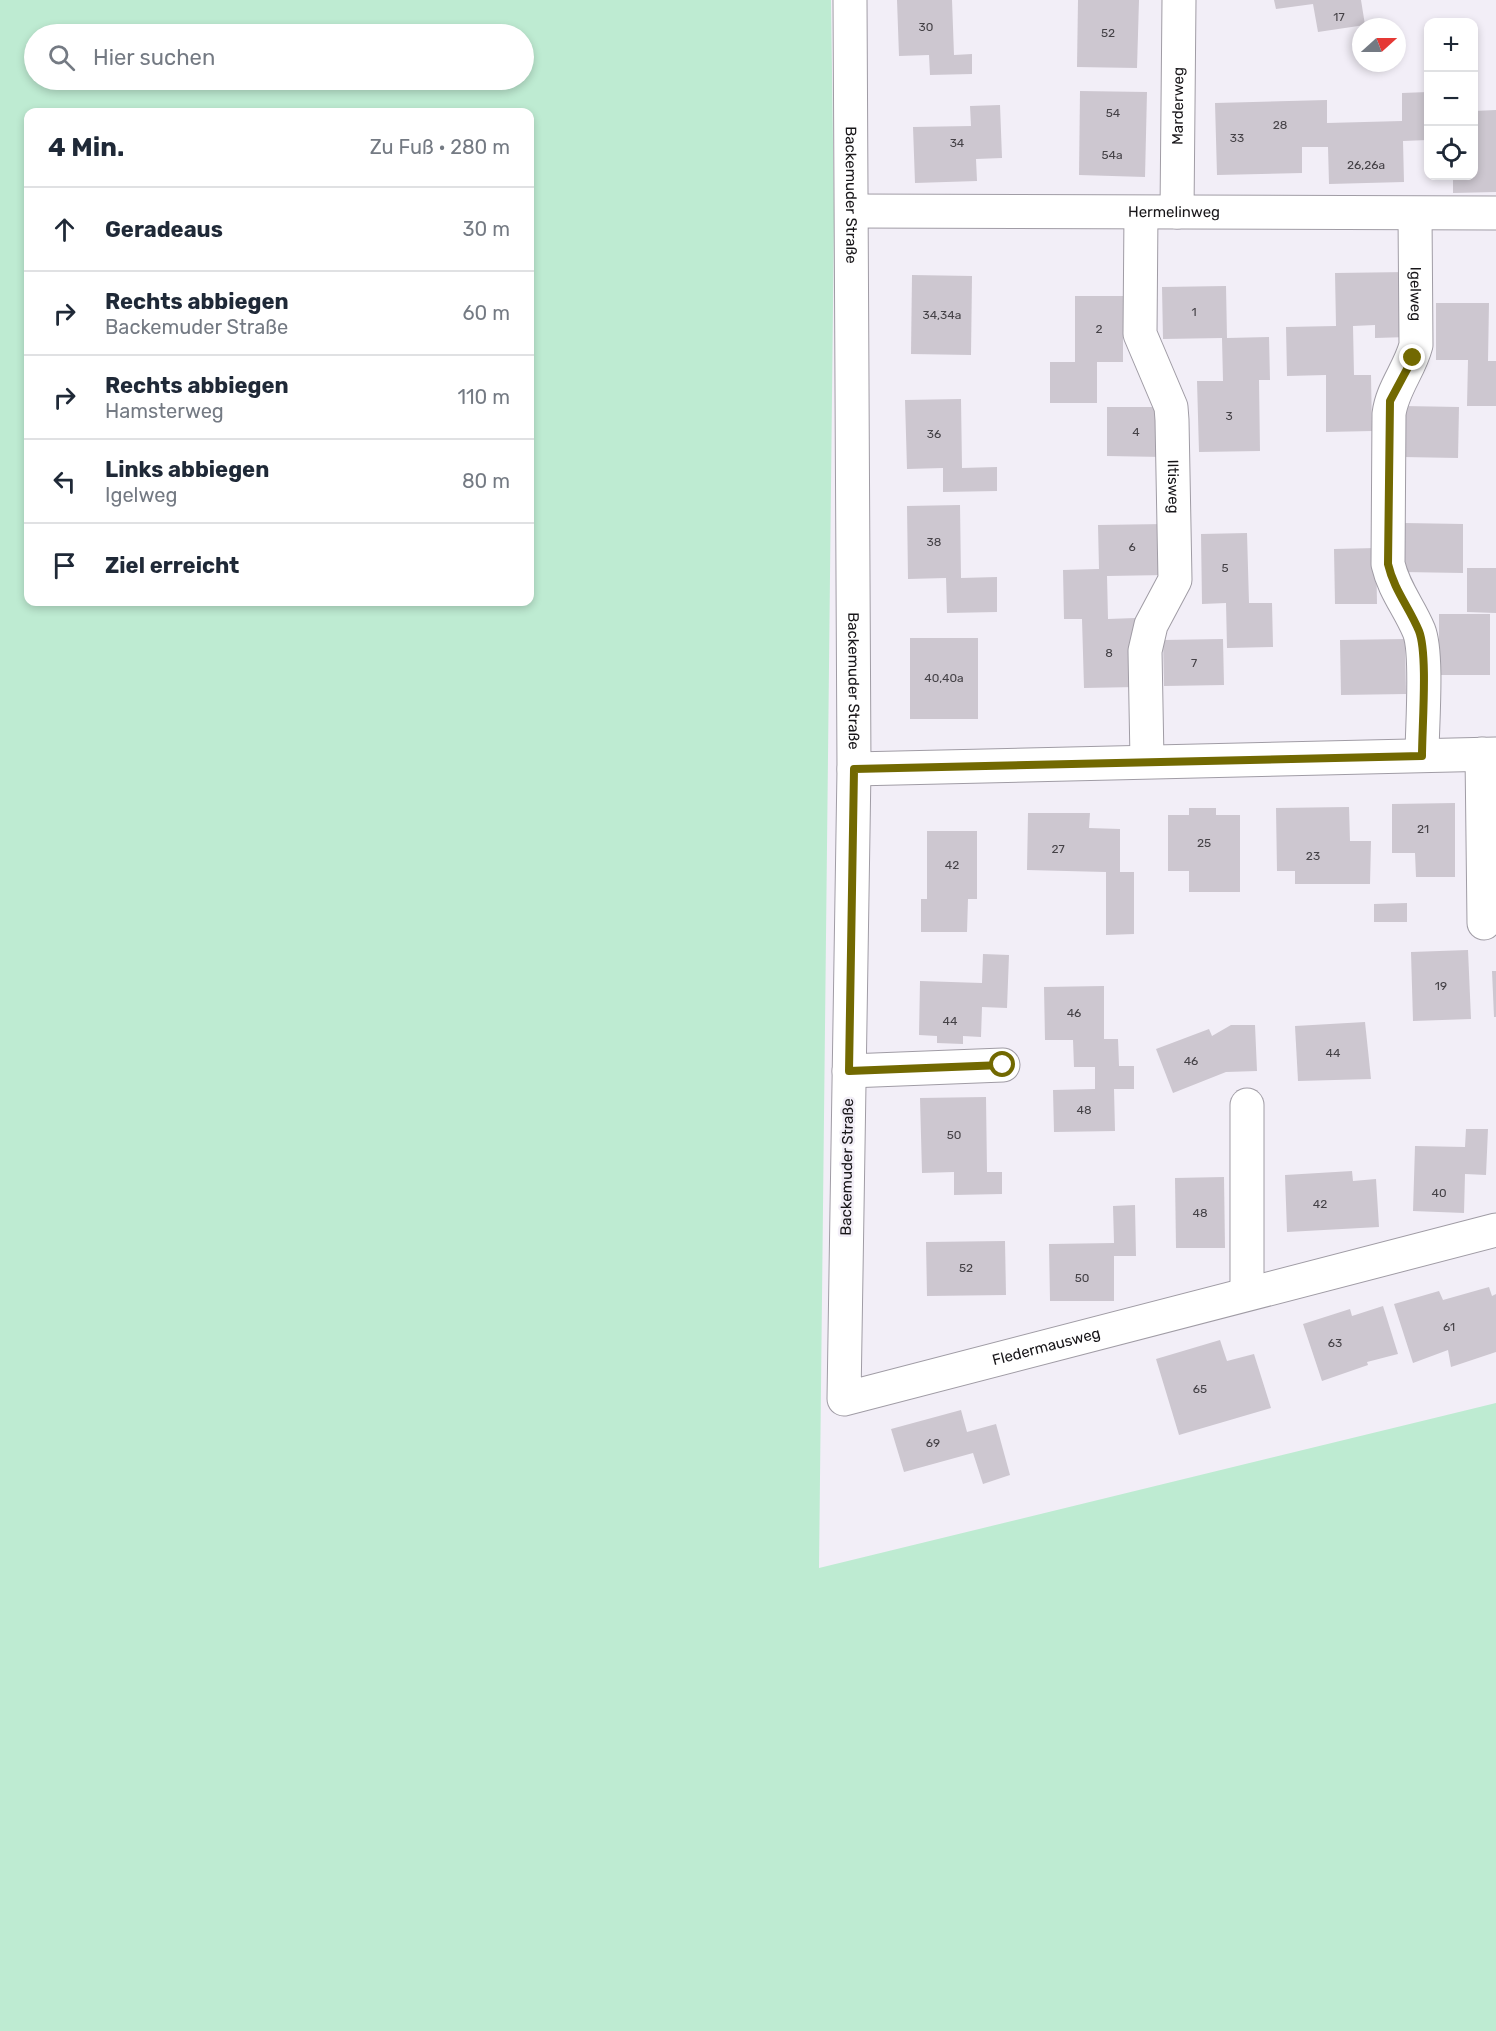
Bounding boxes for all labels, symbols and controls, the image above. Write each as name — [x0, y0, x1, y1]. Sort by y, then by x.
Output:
house number: 17 — [1333, 10, 1345, 24]
north arrow — [1352, 18, 1406, 72]
map controls — [1424, 18, 1478, 180]
button: + — [1424, 18, 1478, 72]
house number: 30 — [919, 20, 933, 34]
search box — [24, 24, 534, 90]
house number: 52 — [1101, 26, 1115, 40]
icon: search — [45, 41, 78, 74]
text: Hier suchen — [93, 44, 215, 71]
street label: Marderweg — [1169, 67, 1187, 145]
button: − — [1424, 72, 1478, 126]
house number: 54 — [1106, 106, 1121, 120]
house number: 28 — [1273, 118, 1287, 132]
street label: Backemuder Straße — [842, 126, 860, 264]
button: locate — [1424, 126, 1478, 180]
house number: 33 — [1230, 131, 1244, 145]
text: 4 Min. — [48, 132, 124, 163]
text: Zu Fuß · 280 m — [370, 135, 510, 159]
house number: 34 — [950, 136, 965, 150]
house number: 54a — [1101, 148, 1123, 162]
house number: 26,26a — [1347, 158, 1385, 172]
street label: Hermelinweg — [1128, 203, 1220, 221]
icon: ahead — [48, 213, 81, 246]
text: Geradeaus — [105, 216, 223, 243]
text: 30 m — [463, 217, 510, 241]
street label: Igelweg — [1406, 267, 1425, 321]
text: Rechts abbiegen — [105, 288, 289, 315]
icon: right — [48, 297, 81, 330]
text: 60 m — [463, 301, 510, 325]
house number: 1 — [1191, 305, 1197, 319]
house number: 34,34a — [923, 308, 961, 322]
text: Backemuder Straße — [105, 315, 288, 339]
house number: 2 — [1095, 322, 1103, 336]
route end — [1399, 344, 1425, 370]
text: Rechts abbiegen — [105, 372, 289, 399]
icon: right — [48, 381, 81, 414]
text: 110 m — [458, 385, 510, 409]
text: Hamsterweg — [105, 399, 224, 423]
house number: 3 — [1225, 409, 1233, 423]
house number: 4 — [1132, 425, 1140, 439]
house number: 36 — [927, 427, 941, 441]
text: Links abbiegen — [105, 456, 269, 483]
street label: Iltisweg — [1164, 460, 1183, 514]
icon: left — [48, 465, 81, 498]
text: 80 m — [462, 469, 510, 493]
text: Igelweg — [105, 483, 177, 507]
house number: 38 — [927, 535, 941, 549]
house number: 6 — [1128, 540, 1136, 554]
icon: arrive — [48, 549, 81, 582]
text: Ziel erreicht — [105, 552, 239, 579]
house number: 5 — [1221, 561, 1229, 575]
street label: Backemuder Straße — [844, 612, 863, 750]
house number: 8 — [1105, 646, 1113, 660]
house number: 7 — [1191, 656, 1197, 670]
house number: 40,40a — [924, 671, 964, 685]
house number: 21 — [1417, 822, 1429, 836]
house number: 25 — [1197, 836, 1211, 850]
house number: 27 — [1051, 842, 1065, 856]
house number: 23 — [1306, 849, 1320, 863]
house number: 42 — [945, 858, 959, 872]
house number: 19 — [1435, 979, 1447, 993]
house number: 46 — [1067, 1006, 1081, 1020]
house number: 44 — [943, 1014, 958, 1028]
house number: 44 — [1326, 1046, 1341, 1060]
route start — [989, 1051, 1015, 1077]
house number: 46 — [1184, 1054, 1198, 1068]
street label: Backemuder Straße — [837, 1098, 857, 1236]
house number: 48 — [1076, 1103, 1092, 1117]
house number: 50 — [947, 1128, 961, 1142]
house number: 40 — [1431, 1186, 1447, 1200]
house number: 42 — [1313, 1197, 1327, 1211]
house number: 48 — [1192, 1206, 1208, 1220]
house number: 52 — [959, 1261, 973, 1275]
house number: 50 — [1075, 1271, 1089, 1285]
house number: 61 — [1443, 1320, 1455, 1334]
street label: Fledermausweg — [990, 1324, 1102, 1369]
house number: 63 — [1328, 1336, 1342, 1350]
house number: 65 — [1193, 1382, 1207, 1396]
house number: 69 — [926, 1436, 940, 1450]

